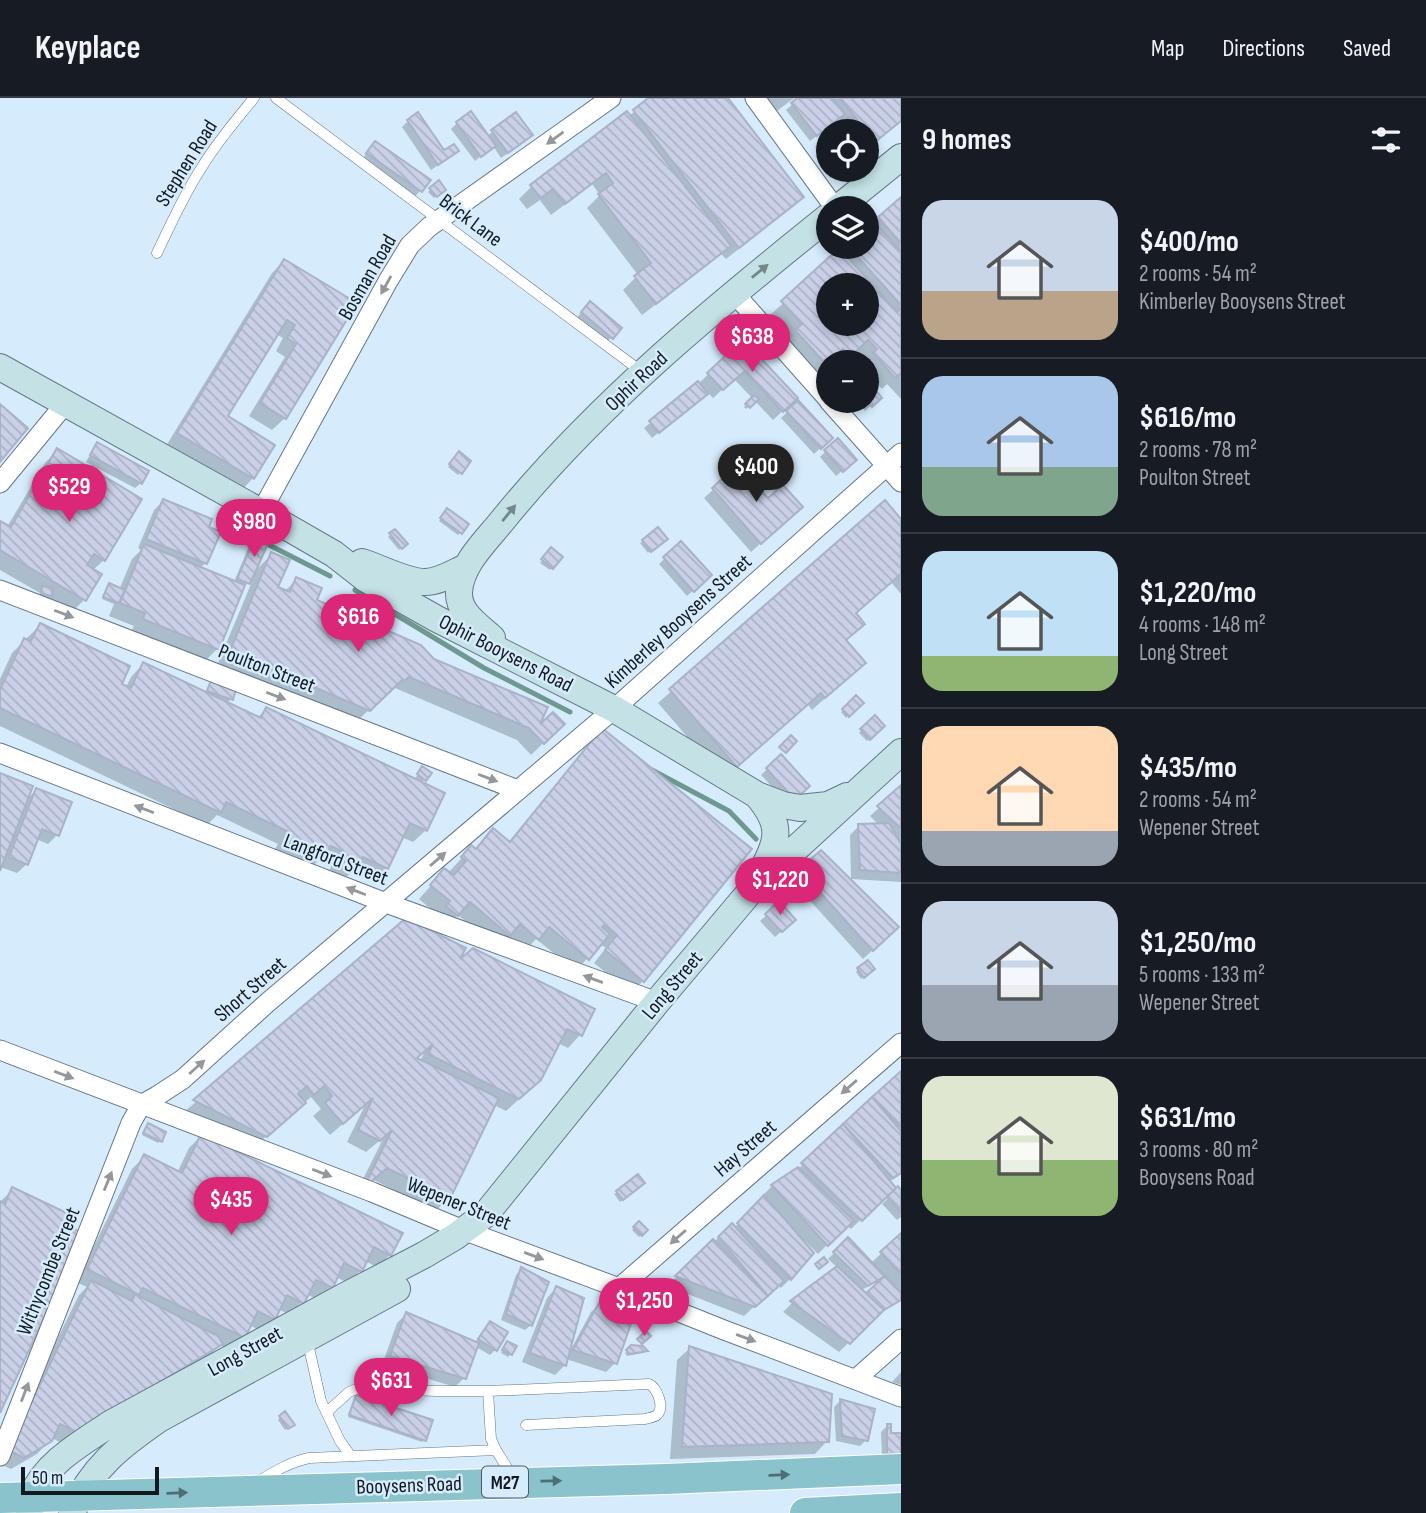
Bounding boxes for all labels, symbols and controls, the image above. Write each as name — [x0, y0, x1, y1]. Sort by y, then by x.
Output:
text: Keyplace — [35, 28, 141, 68]
text: Map — [1151, 34, 1184, 63]
text: Directions — [1222, 34, 1305, 63]
text: Saved — [1343, 34, 1391, 63]
street label: Stephen Road — [150, 115, 223, 211]
map controls — [816, 119, 879, 413]
button: locate — [816, 119, 879, 182]
icon: filters — [1367, 121, 1405, 159]
text: 9 homes — [922, 122, 1012, 158]
one-way arrow — [546, 131, 564, 145]
street label: Brick Lane — [434, 189, 507, 252]
button: layers — [816, 196, 879, 259]
text: $400/mo — [1139, 224, 1239, 260]
icon: home — [978, 228, 1062, 312]
street label: Bosman Road — [333, 230, 402, 324]
text: 2 rooms · 54 m² — [1139, 260, 1257, 288]
one-way arrow — [752, 264, 769, 279]
button: + — [816, 273, 879, 336]
one-way arrow — [380, 275, 392, 295]
text: Kimberley Booysens Street — [1139, 288, 1346, 316]
pin: $638 — [711, 314, 793, 374]
text: $638 — [730, 323, 774, 351]
street label: Ophir Road — [600, 346, 673, 417]
button: − — [816, 350, 879, 413]
text: $616/mo — [1139, 400, 1236, 436]
icon: home — [978, 404, 1062, 488]
text: 2 rooms · 78 m² — [1139, 436, 1257, 464]
pin: $400 — [715, 444, 797, 504]
text: $400 — [734, 453, 778, 481]
pin: $529 — [28, 464, 110, 524]
text: Poulton Street — [1139, 464, 1251, 492]
text: $529 — [48, 473, 90, 501]
pin: $980 — [213, 500, 295, 559]
one-way arrow — [501, 505, 516, 523]
text: $980 — [232, 508, 276, 536]
street label: Kimberley Booysens Street — [600, 549, 757, 694]
text: $1,220/mo — [1139, 575, 1256, 611]
icon: home — [978, 579, 1062, 663]
pin: $616 — [317, 594, 399, 654]
text: $616 — [337, 603, 379, 631]
one-way arrow — [53, 609, 74, 620]
street label: Ophir Booysens Road — [435, 609, 577, 698]
text: 4 rooms · 148 m² — [1139, 611, 1266, 639]
street label: Poulton Street — [215, 639, 319, 698]
text: Long Street — [1139, 639, 1228, 667]
one-way arrow — [265, 691, 286, 702]
text: $435/mo — [1139, 750, 1237, 786]
icon: home — [978, 754, 1062, 838]
one-way arrow — [478, 773, 499, 784]
text: 2 rooms · 54 m² — [1139, 786, 1257, 814]
one-way arrow — [134, 804, 155, 815]
text: Wepener Street — [1139, 814, 1259, 842]
street label: Langford Street — [280, 828, 391, 891]
one-way arrow — [429, 851, 447, 866]
pin: $1,220 — [723, 858, 837, 917]
text: $1,220 — [751, 866, 809, 894]
one-way arrow — [346, 886, 367, 897]
text: $1,250/mo — [1139, 925, 1256, 961]
icon: home — [978, 929, 1062, 1013]
street label: Long Street — [637, 946, 708, 1024]
street label: Short Street — [209, 951, 291, 1027]
text: 5 rooms · 133 m² — [1139, 961, 1265, 989]
one-way arrow — [582, 973, 603, 984]
text: Wepener Street — [1139, 989, 1259, 1017]
one-way arrow — [188, 1059, 205, 1075]
one-way arrow — [53, 1069, 74, 1080]
one-way arrow — [841, 1079, 858, 1094]
text: $631/mo — [1139, 1100, 1236, 1136]
icon: home — [978, 1104, 1062, 1188]
street label: Hay Street — [709, 1115, 782, 1182]
text: 3 rooms · 80 m² — [1139, 1136, 1258, 1164]
text: Booysens Road — [1139, 1164, 1255, 1192]
one-way arrow — [311, 1168, 332, 1179]
one-way arrow — [103, 1170, 114, 1191]
street label: Wepener Street — [403, 1171, 514, 1236]
pin: $435 — [190, 1178, 272, 1237]
text: $435 — [210, 1186, 252, 1214]
street label: Withycombe Street — [11, 1203, 86, 1339]
one-way arrow — [669, 1229, 686, 1244]
one-way arrow — [523, 1251, 544, 1262]
pin: $1,250 — [587, 1278, 701, 1338]
text: $1,250 — [615, 1287, 673, 1315]
street label: Long Street — [204, 1321, 287, 1382]
one-way arrow — [736, 1333, 757, 1344]
pin: $631 — [350, 1358, 432, 1418]
text: $631 — [370, 1367, 412, 1395]
one-way arrow — [19, 1382, 30, 1403]
scale bar — [21, 1464, 159, 1496]
road number: M27 — [482, 1466, 528, 1498]
text: 50 m — [32, 1467, 63, 1490]
one-way arrow — [768, 1469, 790, 1480]
street label: Booysens Road — [356, 1471, 462, 1500]
one-way arrow — [541, 1476, 563, 1487]
one-way arrow — [166, 1487, 188, 1499]

